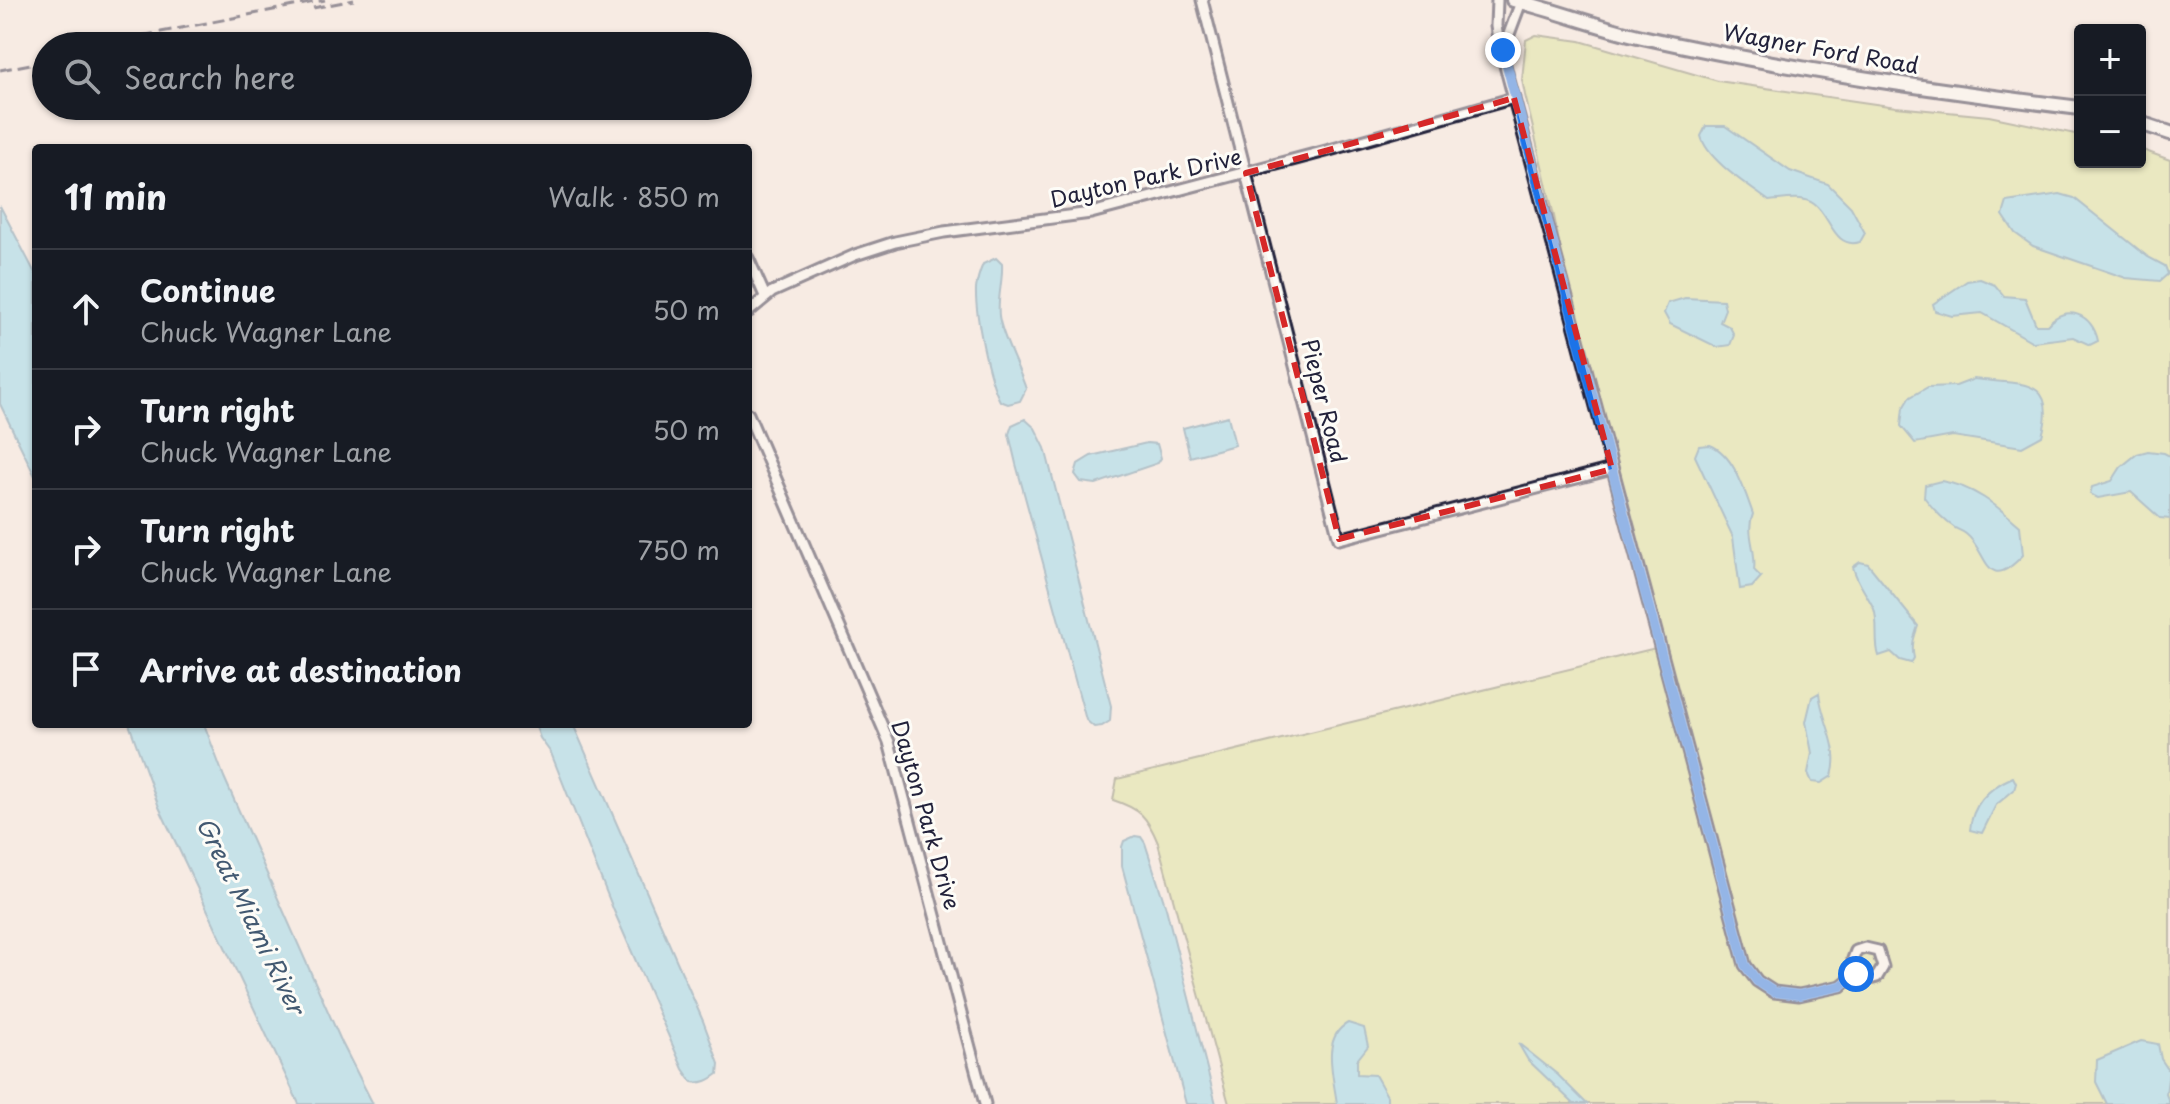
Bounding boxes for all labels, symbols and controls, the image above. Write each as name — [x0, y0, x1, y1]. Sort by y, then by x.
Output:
street label: Wagner Ford Road — [1721, 14, 1922, 81]
map controls — [2074, 24, 2146, 168]
button: + — [2074, 24, 2146, 96]
search box — [32, 32, 752, 120]
route end — [1485, 32, 1521, 68]
icon: search — [60, 54, 104, 98]
text: Search here — [124, 54, 296, 99]
button: − — [2074, 96, 2146, 168]
street label: Dayton Park Drive — [1047, 138, 1245, 215]
text: 11 min — [64, 170, 167, 222]
text: Walk · 850 m — [548, 177, 720, 216]
text: Continue — [140, 267, 275, 312]
icon: ahead — [64, 287, 108, 331]
text: 50 m — [653, 290, 720, 329]
text: Chuck Wagner Lane — [140, 312, 392, 351]
street label: Pieper Road — [1294, 335, 1357, 466]
text: Turn right — [140, 387, 295, 432]
icon: right — [64, 407, 108, 451]
text: 50 m — [653, 410, 720, 449]
text: Chuck Wagner Lane — [140, 432, 392, 471]
text: Turn right — [140, 507, 295, 552]
icon: right — [64, 527, 108, 571]
text: 750 m — [638, 530, 720, 569]
text: Chuck Wagner Lane — [140, 552, 392, 591]
icon: arrive — [64, 647, 108, 691]
text: Arrive at destination — [140, 647, 462, 692]
street label: Dayton Park Drive — [885, 716, 970, 913]
water label: Great Miami River — [188, 811, 316, 1022]
route start — [1838, 956, 1874, 992]

